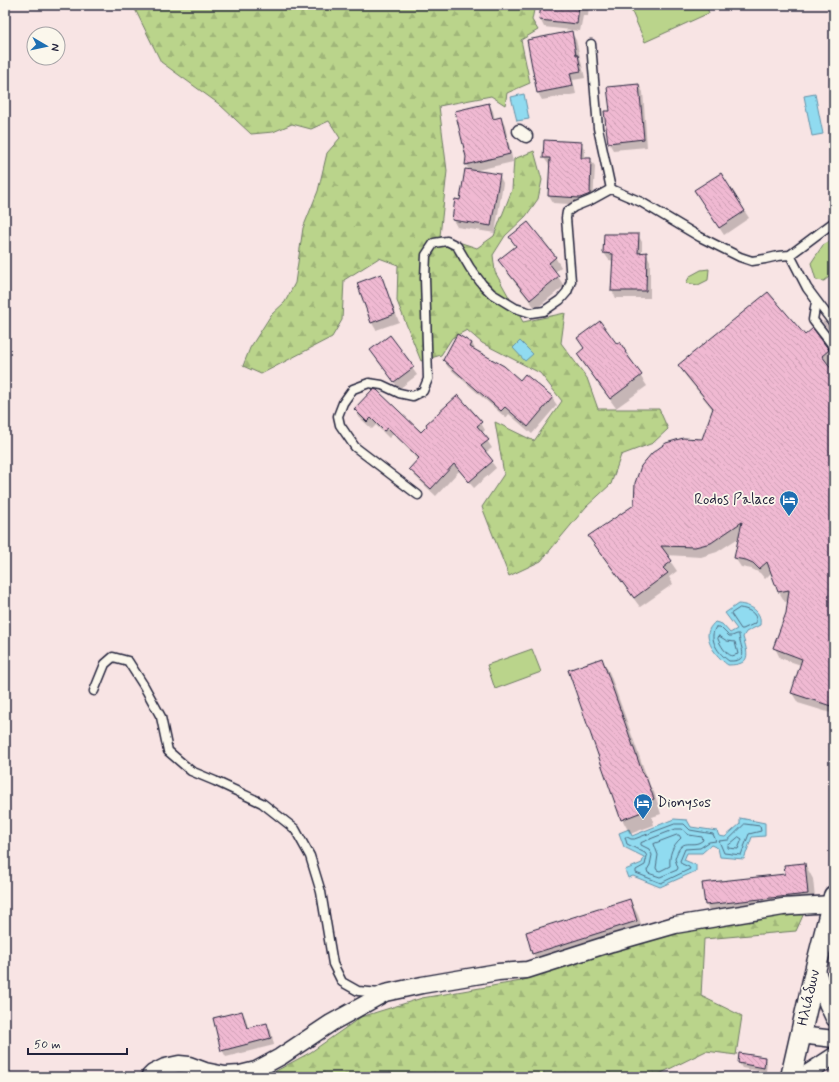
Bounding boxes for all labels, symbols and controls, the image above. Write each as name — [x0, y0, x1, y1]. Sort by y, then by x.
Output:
north arrow — [26, 26, 66, 66]
text: N — [47, 43, 62, 52]
hotel icon: Rodos Palace — [778, 489, 800, 517]
place label: Rodos Palace — [694, 490, 775, 510]
hotel icon: Dionysos — [632, 792, 654, 820]
place label: Dionysos — [657, 793, 711, 813]
street label: Ηλιάδων — [793, 967, 825, 1028]
scale bar — [28, 1030, 127, 1056]
text: 50 m — [34, 1037, 61, 1053]

